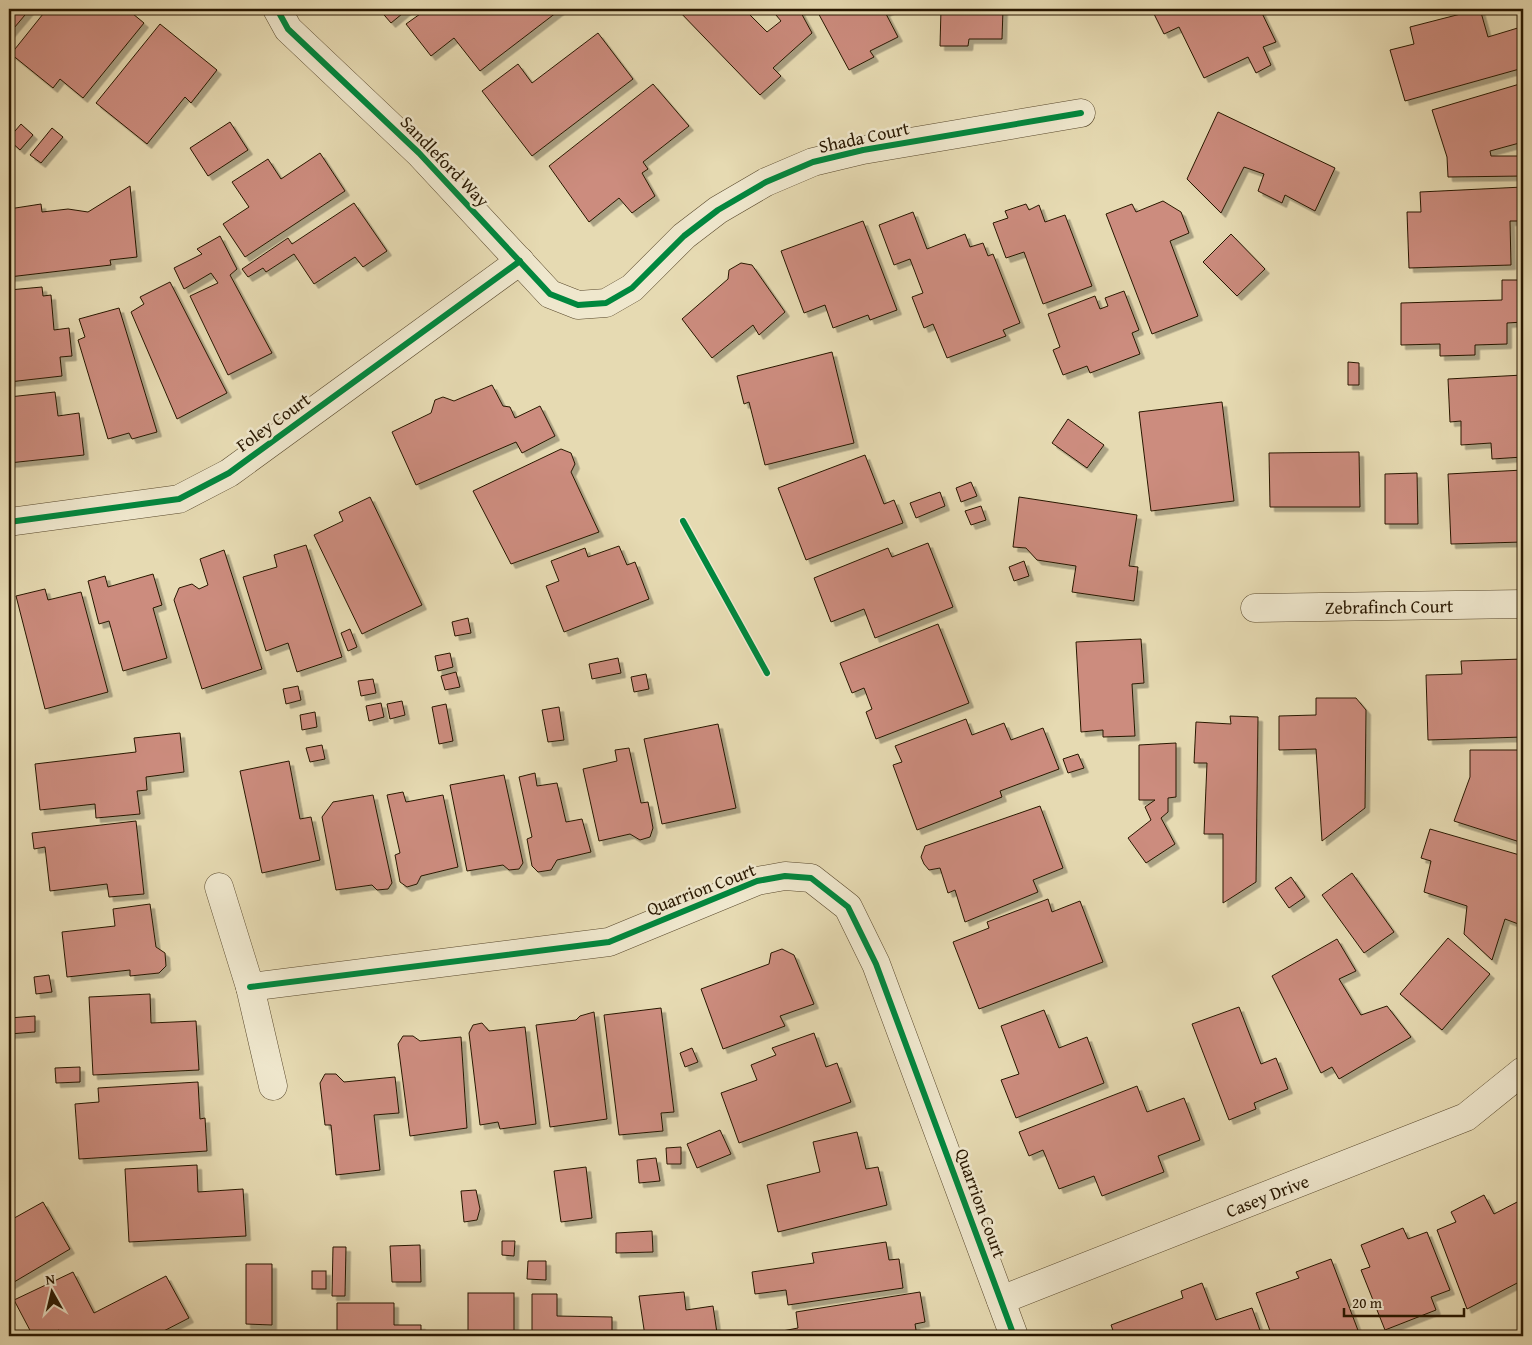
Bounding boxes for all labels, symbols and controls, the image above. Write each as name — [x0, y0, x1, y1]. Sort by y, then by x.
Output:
street label: Sandleford Way — [394, 109, 496, 213]
street label: Shada Court — [816, 114, 912, 160]
street label: Foley Court — [230, 385, 316, 458]
street label: Zebrafinch Court — [1325, 592, 1454, 620]
street label: Quarrion Court — [643, 856, 760, 922]
street label: Quarrion Court — [949, 1144, 1014, 1262]
street label: Casey Drive — [1222, 1167, 1313, 1224]
north arrow — [28, 1268, 78, 1318]
text: N — [44, 1268, 57, 1290]
scale bar — [1344, 1285, 1464, 1317]
text: 20 m — [1352, 1292, 1383, 1313]

